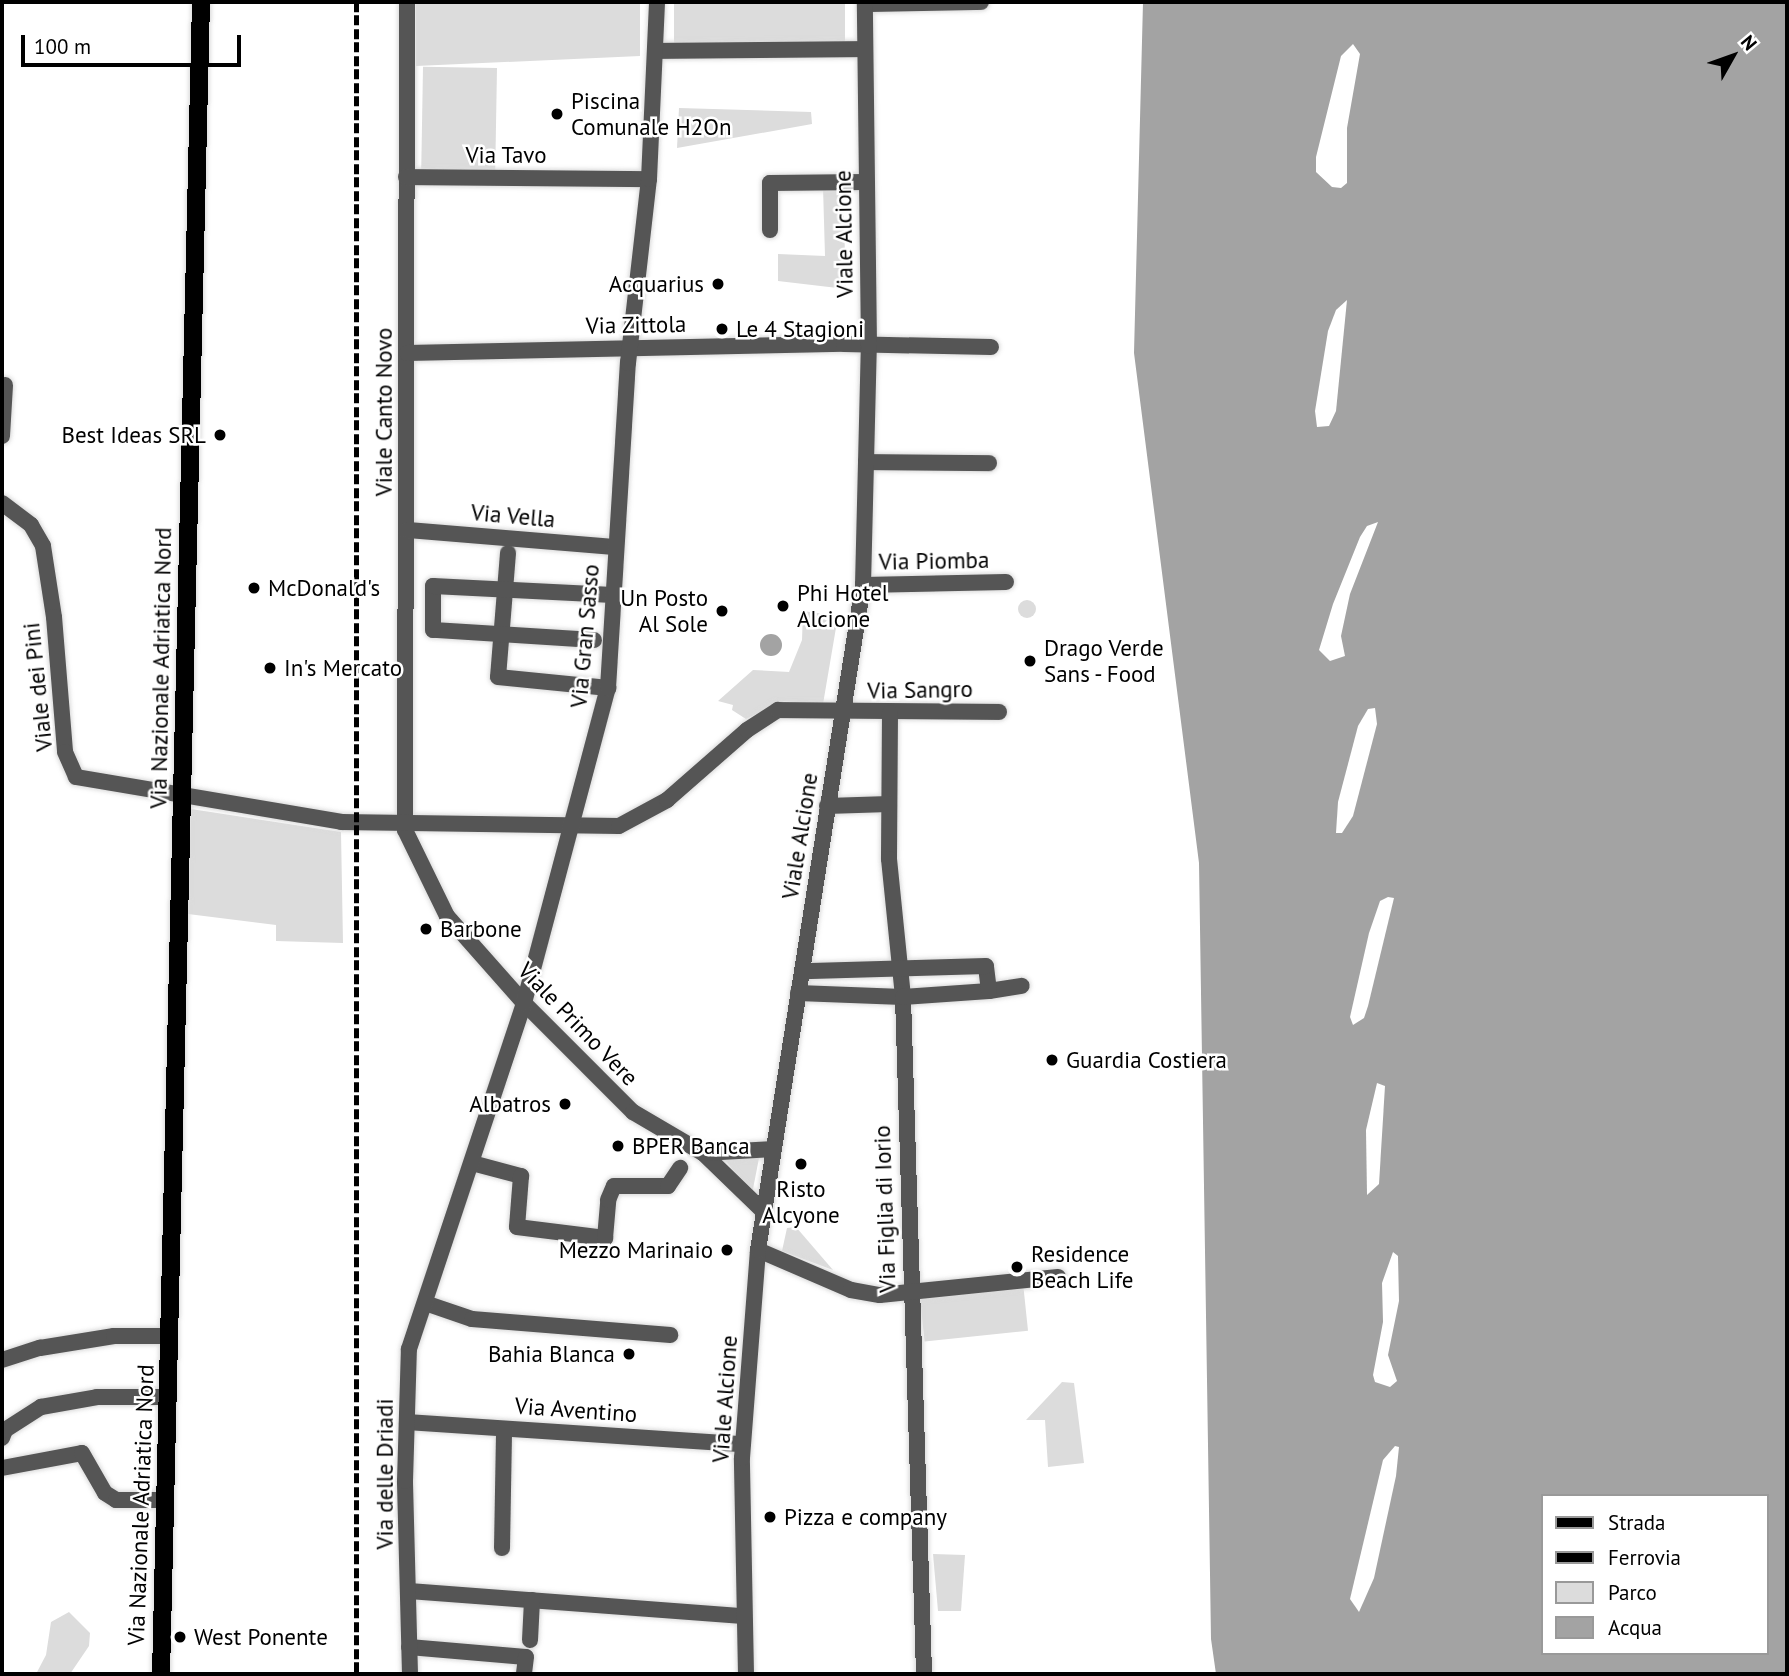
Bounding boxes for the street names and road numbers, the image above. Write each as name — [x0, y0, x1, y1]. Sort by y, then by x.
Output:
street label: Via Tavo — [465, 141, 547, 169]
street label: Viale Alcione — [829, 170, 859, 298]
street label: Via Zittola — [585, 310, 687, 340]
street label: Viale Canto Novo — [370, 328, 398, 496]
street label: Via Vella — [469, 499, 557, 533]
street label: Via Nazionale Adriatica Nord — [145, 527, 177, 809]
street label: Via Piomba — [878, 546, 990, 576]
street label: Via Gran Sasso — [565, 563, 605, 709]
street label: Viale dei Pini — [18, 621, 58, 753]
street label: Via Sangro — [867, 675, 973, 705]
street label: Viale Alcione — [776, 770, 824, 902]
street label: Viale Primo Vere — [512, 956, 644, 1092]
street label: Via Figlia di Iorio — [868, 1125, 902, 1293]
street label: Viale Alcione — [707, 1334, 743, 1464]
street label: Via Nazionale Adriatica Nord — [122, 1364, 160, 1646]
street label: Via Aventino — [513, 1392, 639, 1428]
street label: Via delle Driadi — [371, 1398, 399, 1550]

